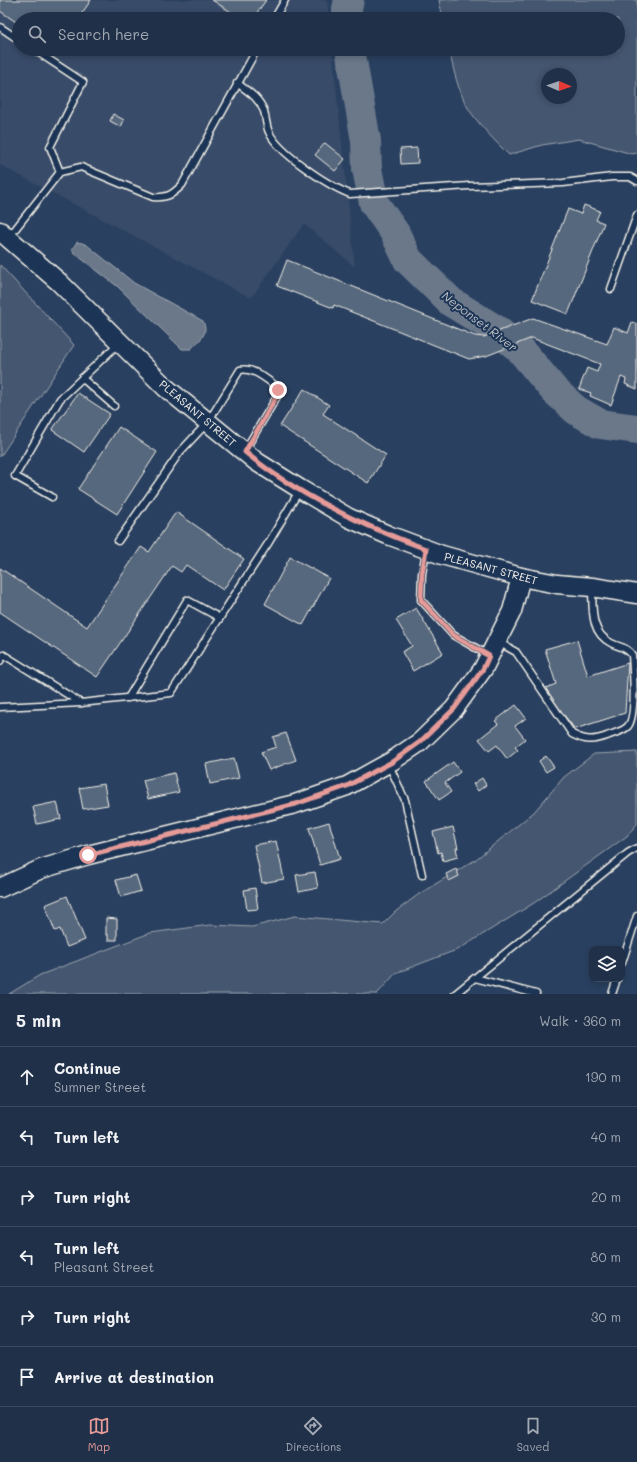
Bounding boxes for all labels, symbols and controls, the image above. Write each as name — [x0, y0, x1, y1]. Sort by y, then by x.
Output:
search box — [12, 12, 625, 56]
icon: search — [26, 23, 48, 45]
text: Search here — [58, 24, 149, 44]
north arrow — [541, 68, 577, 104]
water label: Neponset River — [439, 287, 521, 355]
street label: PLEASANT STREET — [156, 376, 240, 450]
route end — [269, 381, 287, 399]
street label: PLEASANT STREET — [443, 548, 539, 588]
route start — [79, 846, 97, 864]
map controls — [589, 946, 625, 982]
button: layers — [589, 946, 625, 982]
text: 5 min — [16, 1009, 61, 1031]
text: Walk · 360 m — [539, 1012, 621, 1029]
text: Continue — [54, 1058, 121, 1078]
icon: ahead — [16, 1066, 38, 1088]
text: 190 m — [585, 1068, 621, 1085]
text: Sumner Street — [54, 1078, 146, 1095]
icon: left — [16, 1126, 38, 1148]
text: Turn left — [54, 1127, 119, 1147]
text: 40 m — [591, 1128, 621, 1145]
icon: right — [16, 1186, 38, 1208]
text: Turn right — [54, 1187, 131, 1207]
text: 20 m — [591, 1188, 621, 1205]
text: Turn left — [54, 1238, 119, 1258]
icon: left — [16, 1246, 38, 1268]
text: 80 m — [591, 1248, 621, 1265]
text: Pleasant Street — [54, 1258, 154, 1275]
icon: right — [16, 1306, 38, 1328]
text: Turn right — [54, 1307, 131, 1327]
text: 30 m — [591, 1308, 621, 1325]
icon: arrive — [16, 1366, 38, 1388]
text: Arrive at destination — [54, 1367, 214, 1387]
tab: Map — [88, 1415, 110, 1454]
tab: Directions — [285, 1415, 341, 1454]
tab: Saved — [517, 1415, 549, 1454]

